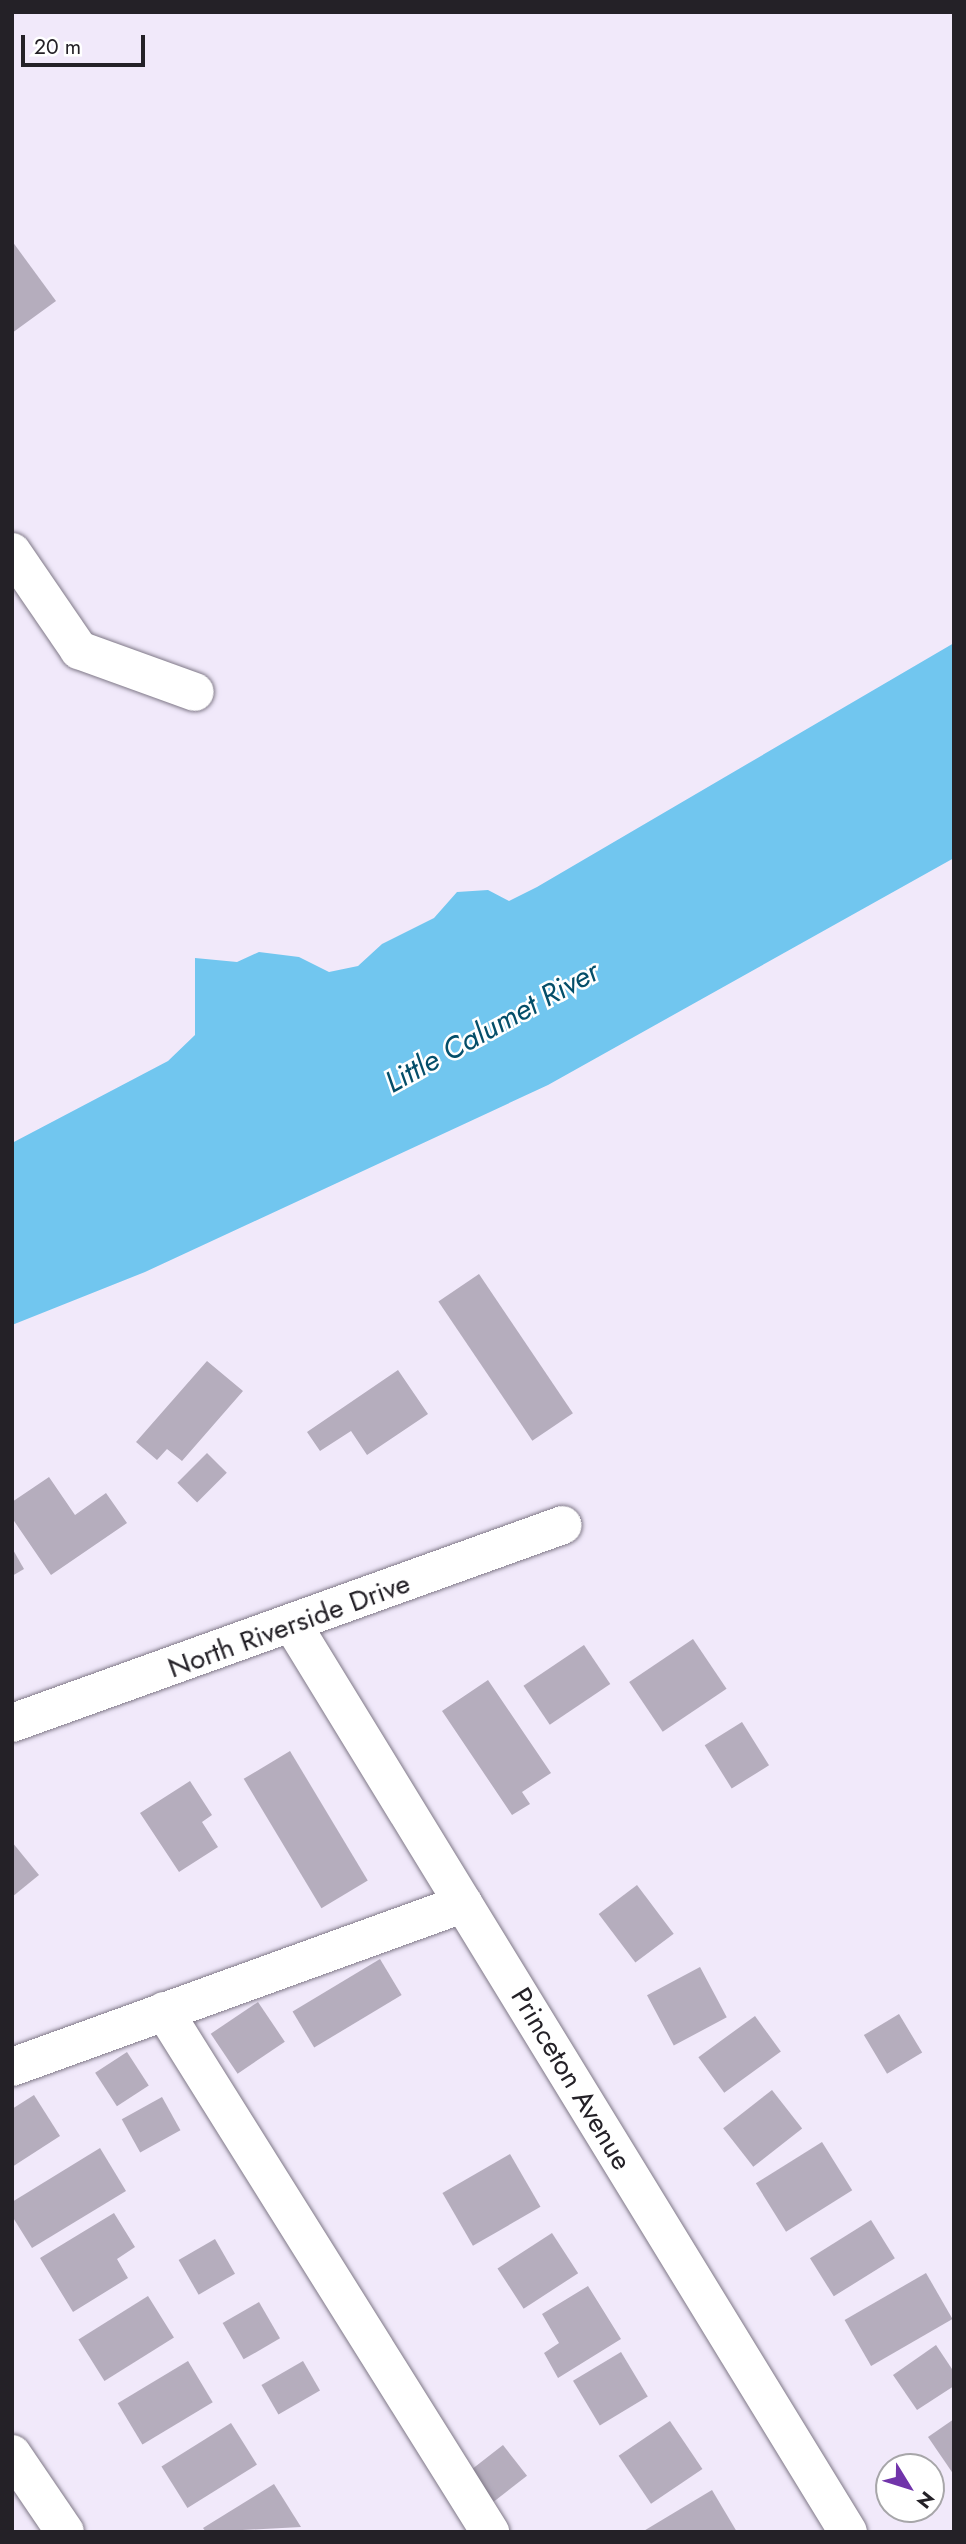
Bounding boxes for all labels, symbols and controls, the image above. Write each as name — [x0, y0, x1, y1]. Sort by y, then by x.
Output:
scale bar — [24, 21, 149, 65]
text: 20 m — [34, 32, 81, 62]
water label: Little Calumet River — [379, 953, 605, 1101]
street label: North Riverside Drive — [163, 1567, 415, 1685]
street label: Princeton Avenue — [503, 1982, 639, 2176]
north arrow — [875, 2453, 945, 2523]
text: N — [910, 2486, 941, 2514]

